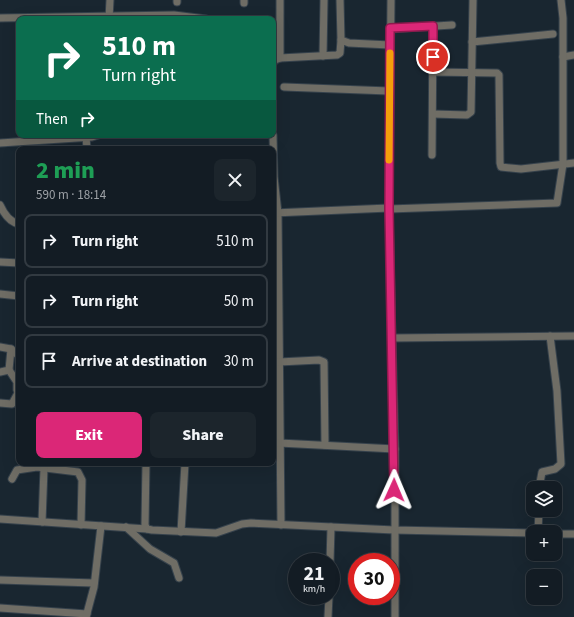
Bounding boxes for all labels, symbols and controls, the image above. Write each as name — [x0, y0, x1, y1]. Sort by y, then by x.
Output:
text: 510 m — [102, 26, 176, 66]
icon: right — [36, 32, 88, 84]
pin — [416, 40, 450, 74]
icon: arrive — [422, 46, 444, 68]
text: Turn right — [102, 63, 176, 88]
icon: right — [76, 108, 98, 130]
text: Then — [36, 109, 68, 130]
text: 2 min — [36, 153, 95, 188]
button: close — [214, 159, 256, 201]
text: 590 m · 18:14 — [36, 186, 106, 204]
icon: right — [38, 230, 60, 252]
text: Turn right — [72, 231, 138, 252]
text: 510 m — [216, 231, 254, 252]
icon: right — [38, 290, 60, 312]
text: Turn right — [72, 291, 138, 312]
text: 50 m — [224, 291, 254, 312]
icon: arrive — [38, 350, 60, 372]
text: Arrive at destination — [72, 351, 207, 372]
text: 30 m — [224, 351, 254, 372]
button: Exit — [36, 412, 142, 458]
button: Share — [150, 412, 256, 458]
position arrow — [373, 469, 415, 511]
map controls — [526, 481, 562, 605]
button: layers — [526, 481, 562, 517]
button: + — [526, 525, 562, 561]
speed limit sign: 30 — [348, 553, 400, 605]
text: 21 — [303, 560, 325, 588]
button: − — [526, 569, 562, 605]
text: km/h — [303, 582, 325, 596]

